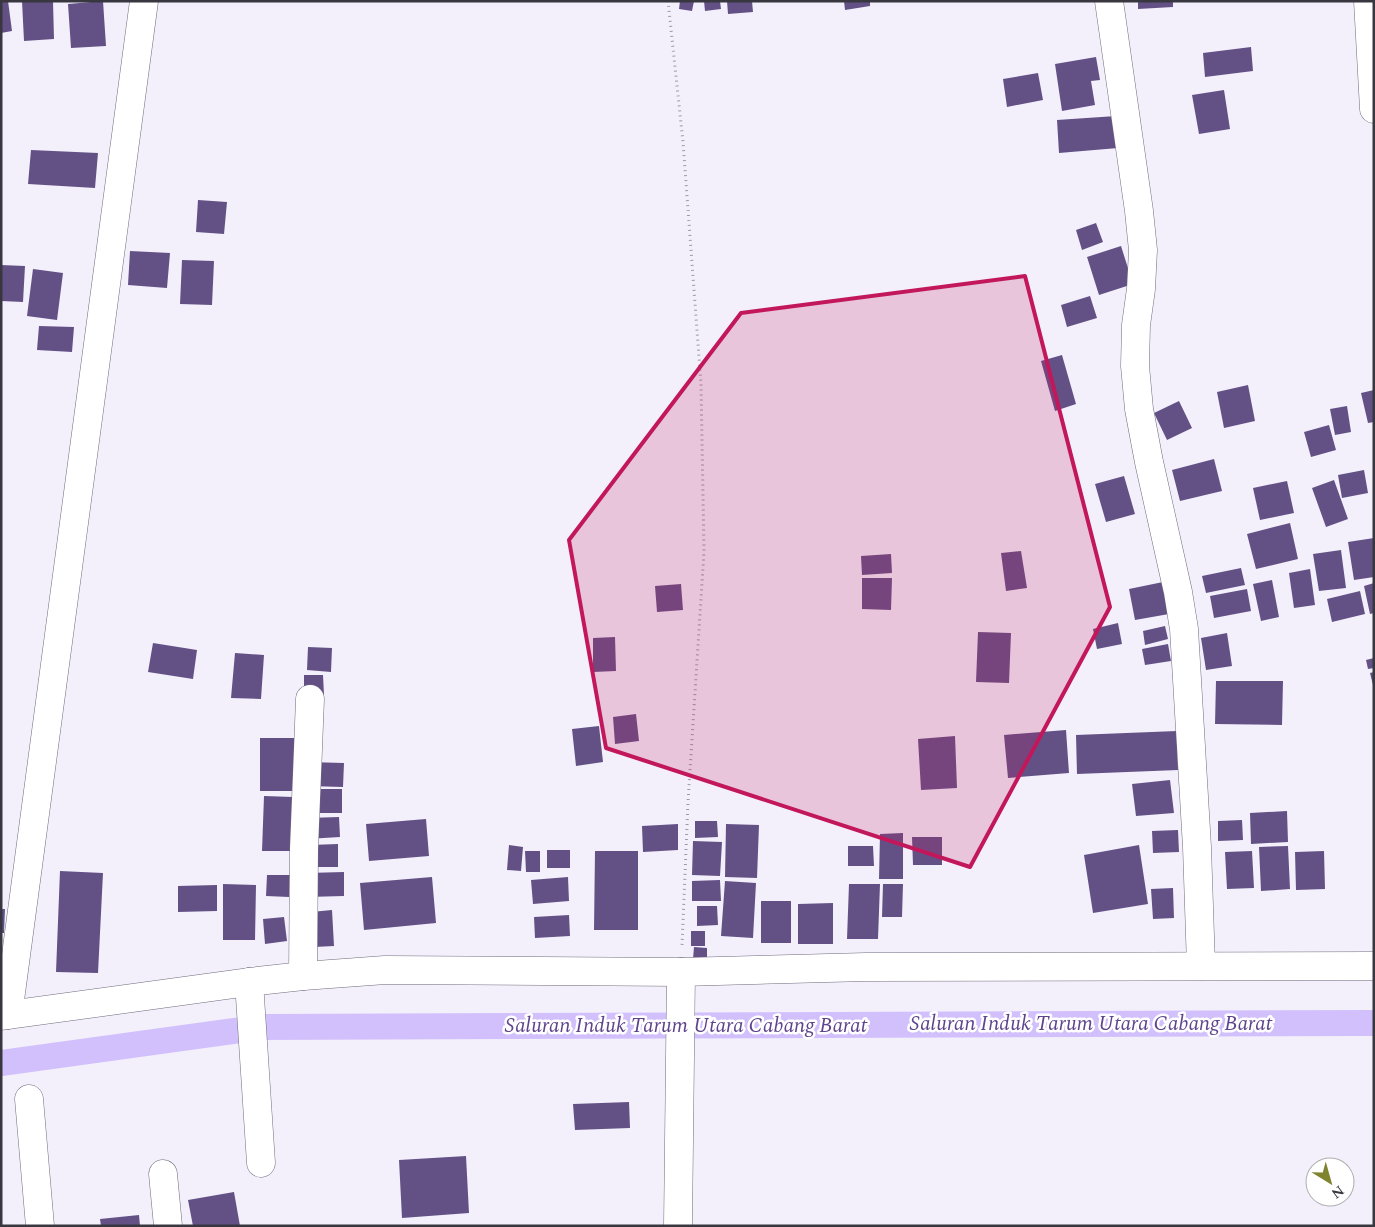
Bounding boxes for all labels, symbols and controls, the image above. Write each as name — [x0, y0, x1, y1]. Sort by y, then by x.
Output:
water label: Saluran Induk Tarum Utara Cabang Barat — [910, 1008, 1273, 1040]
water label: Saluran Induk Tarum Utara Cabang Barat — [505, 1010, 868, 1042]
north arrow — [1305, 1157, 1355, 1207]
text: N — [1327, 1180, 1348, 1204]

